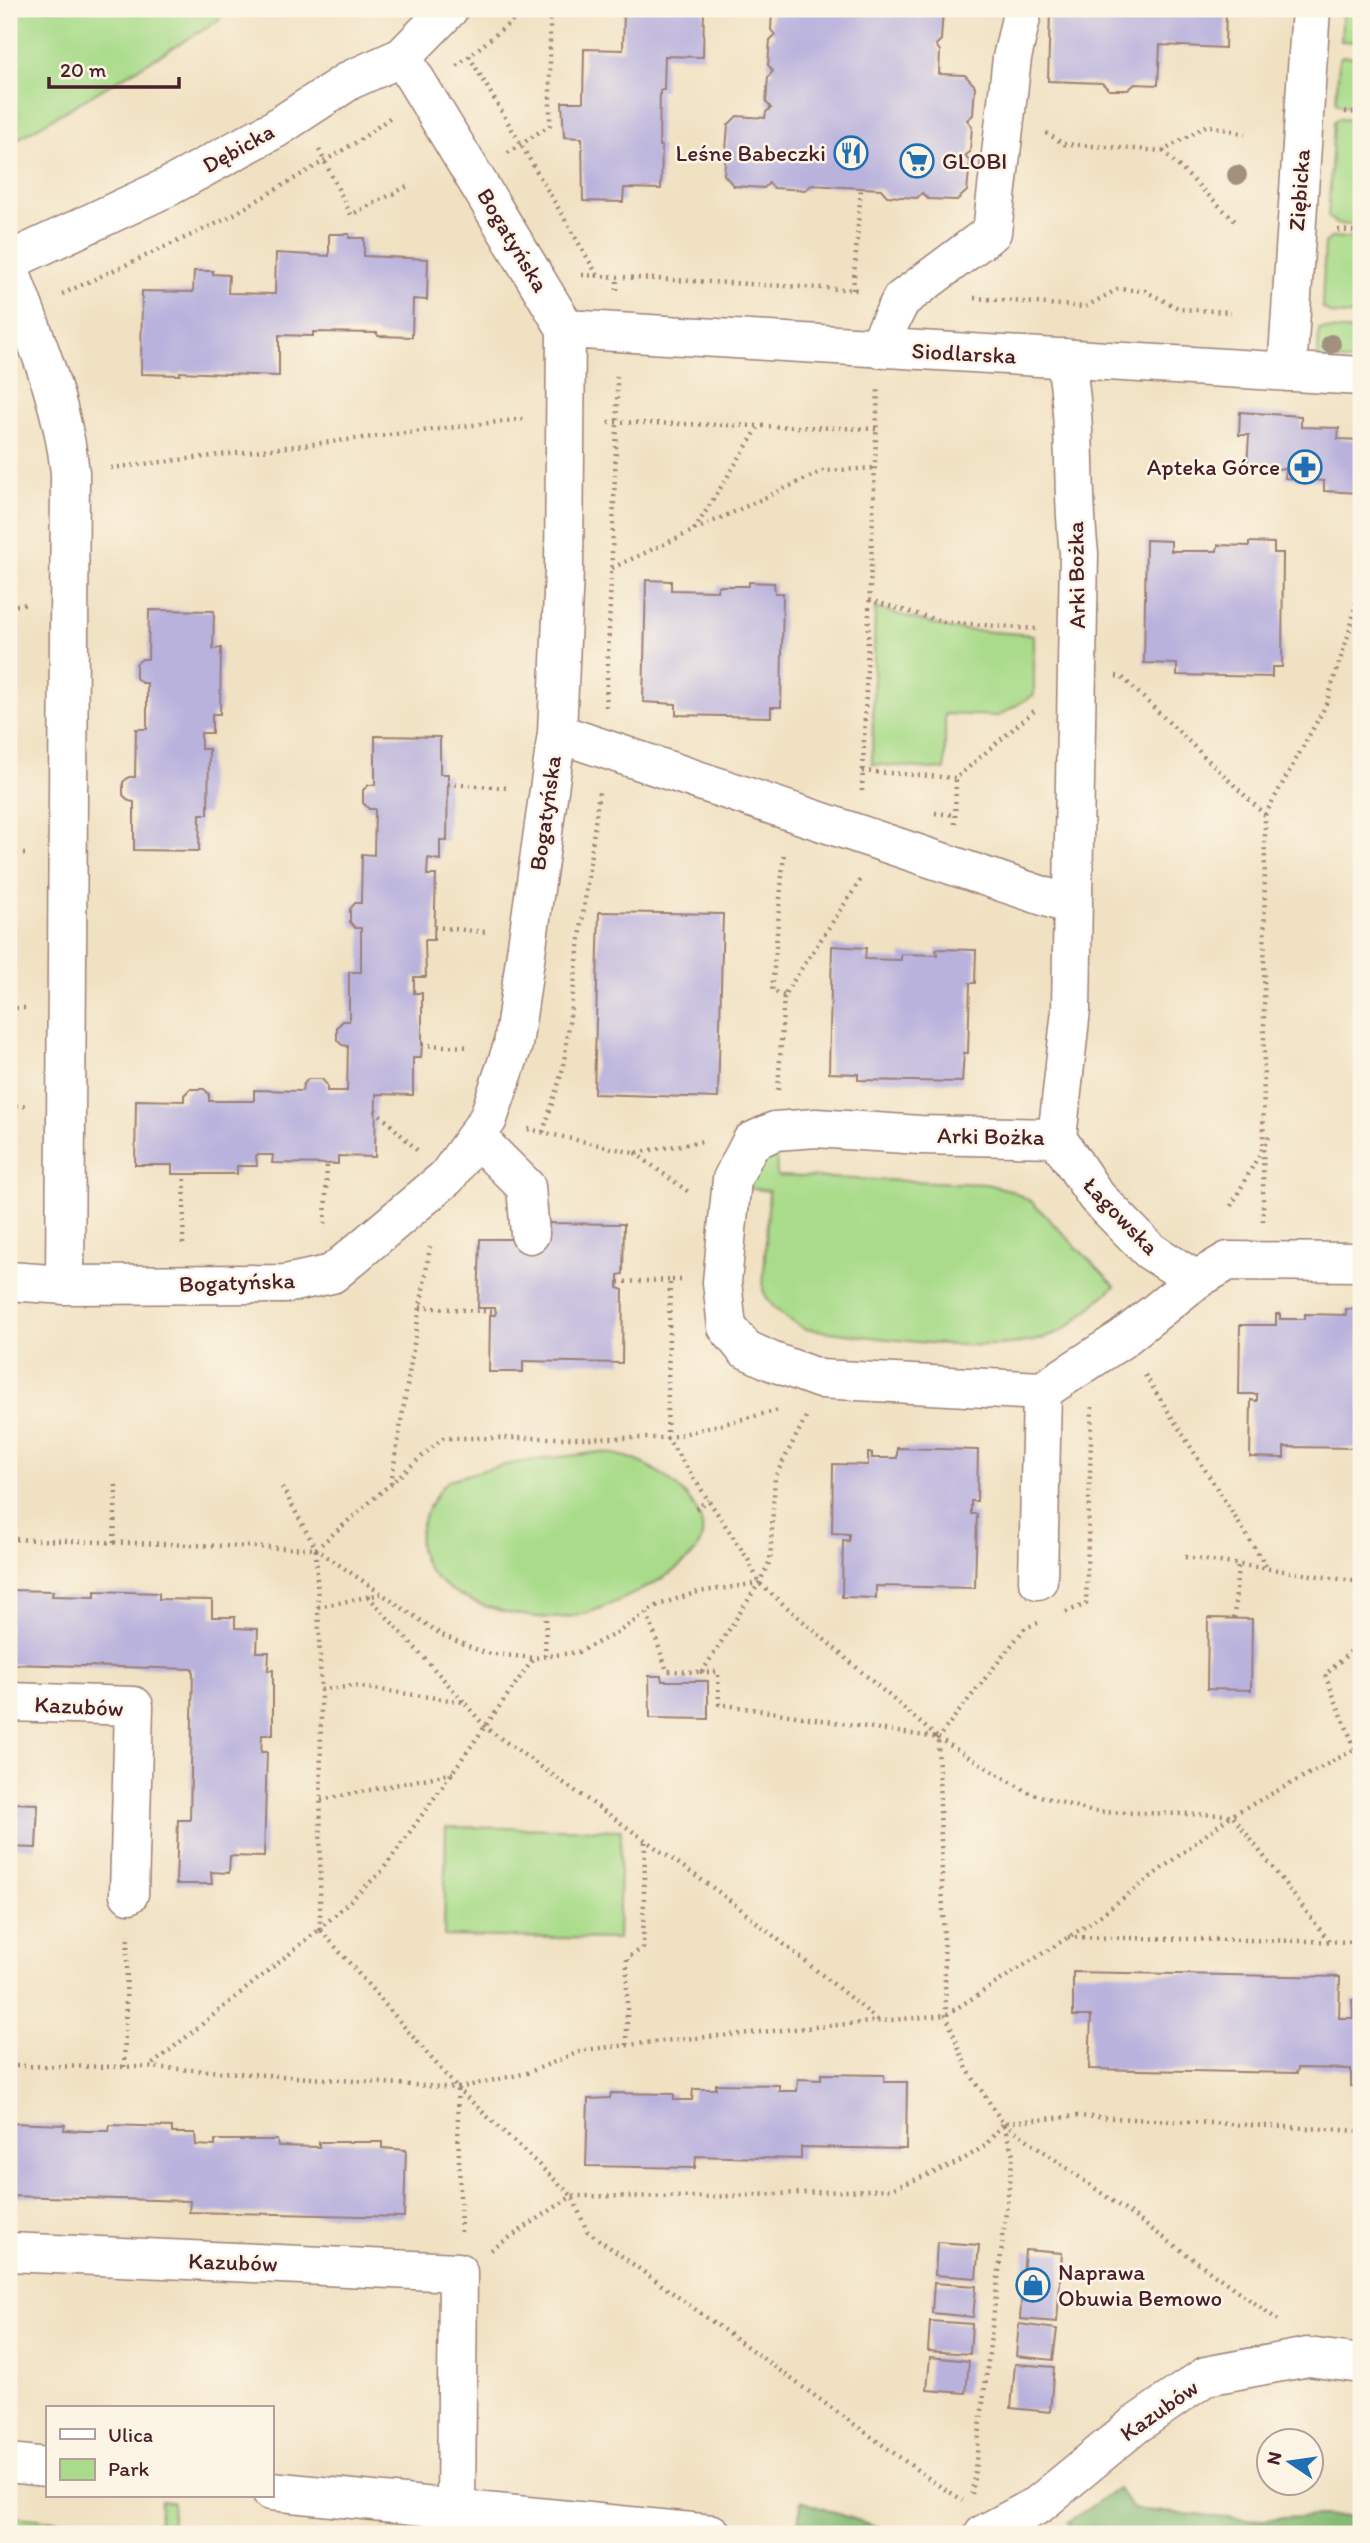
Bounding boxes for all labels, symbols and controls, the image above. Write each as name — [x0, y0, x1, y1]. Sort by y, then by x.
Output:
scale bar — [49, 46, 178, 90]
text: 20 m — [60, 57, 107, 82]
street label: Dębicka — [197, 117, 279, 179]
restaurant icon: Leśne Babeczki — [832, 134, 870, 172]
place label: Leśne Babeczki — [676, 139, 826, 167]
supermarket icon: GLOBI — [898, 142, 936, 180]
place label: GLOBI — [942, 147, 1007, 175]
street label: Ziębicka — [1282, 148, 1316, 232]
street label: Bogatyńska — [471, 183, 555, 297]
street label: Siodlarska — [911, 336, 1017, 370]
pharmacy icon: Apteka Górce — [1286, 448, 1324, 486]
place label: Apteka Górce — [1147, 453, 1280, 481]
street label: Arki Bożka — [1061, 521, 1091, 629]
street label: Bogatyńska — [523, 753, 567, 872]
street label: Arki Bożka — [937, 1121, 1045, 1151]
street label: Łagowska — [1077, 1171, 1165, 1261]
street label: Bogatyńska — [178, 1266, 296, 1298]
street label: Kazubów — [34, 1690, 124, 1722]
street label: Kazubów — [188, 2246, 278, 2278]
place label: Naprawa Obuwia Bemowo — [1058, 2258, 1222, 2312]
shop icon: Naprawa Obuwia Bemowo — [1014, 2266, 1052, 2304]
street label: Kazubów — [1114, 2373, 1204, 2447]
legend — [46, 2406, 273, 2498]
text: Ulica — [108, 2422, 153, 2447]
north arrow — [1254, 2428, 1324, 2498]
text: N — [1261, 2449, 1287, 2467]
text: Park — [108, 2456, 150, 2481]

